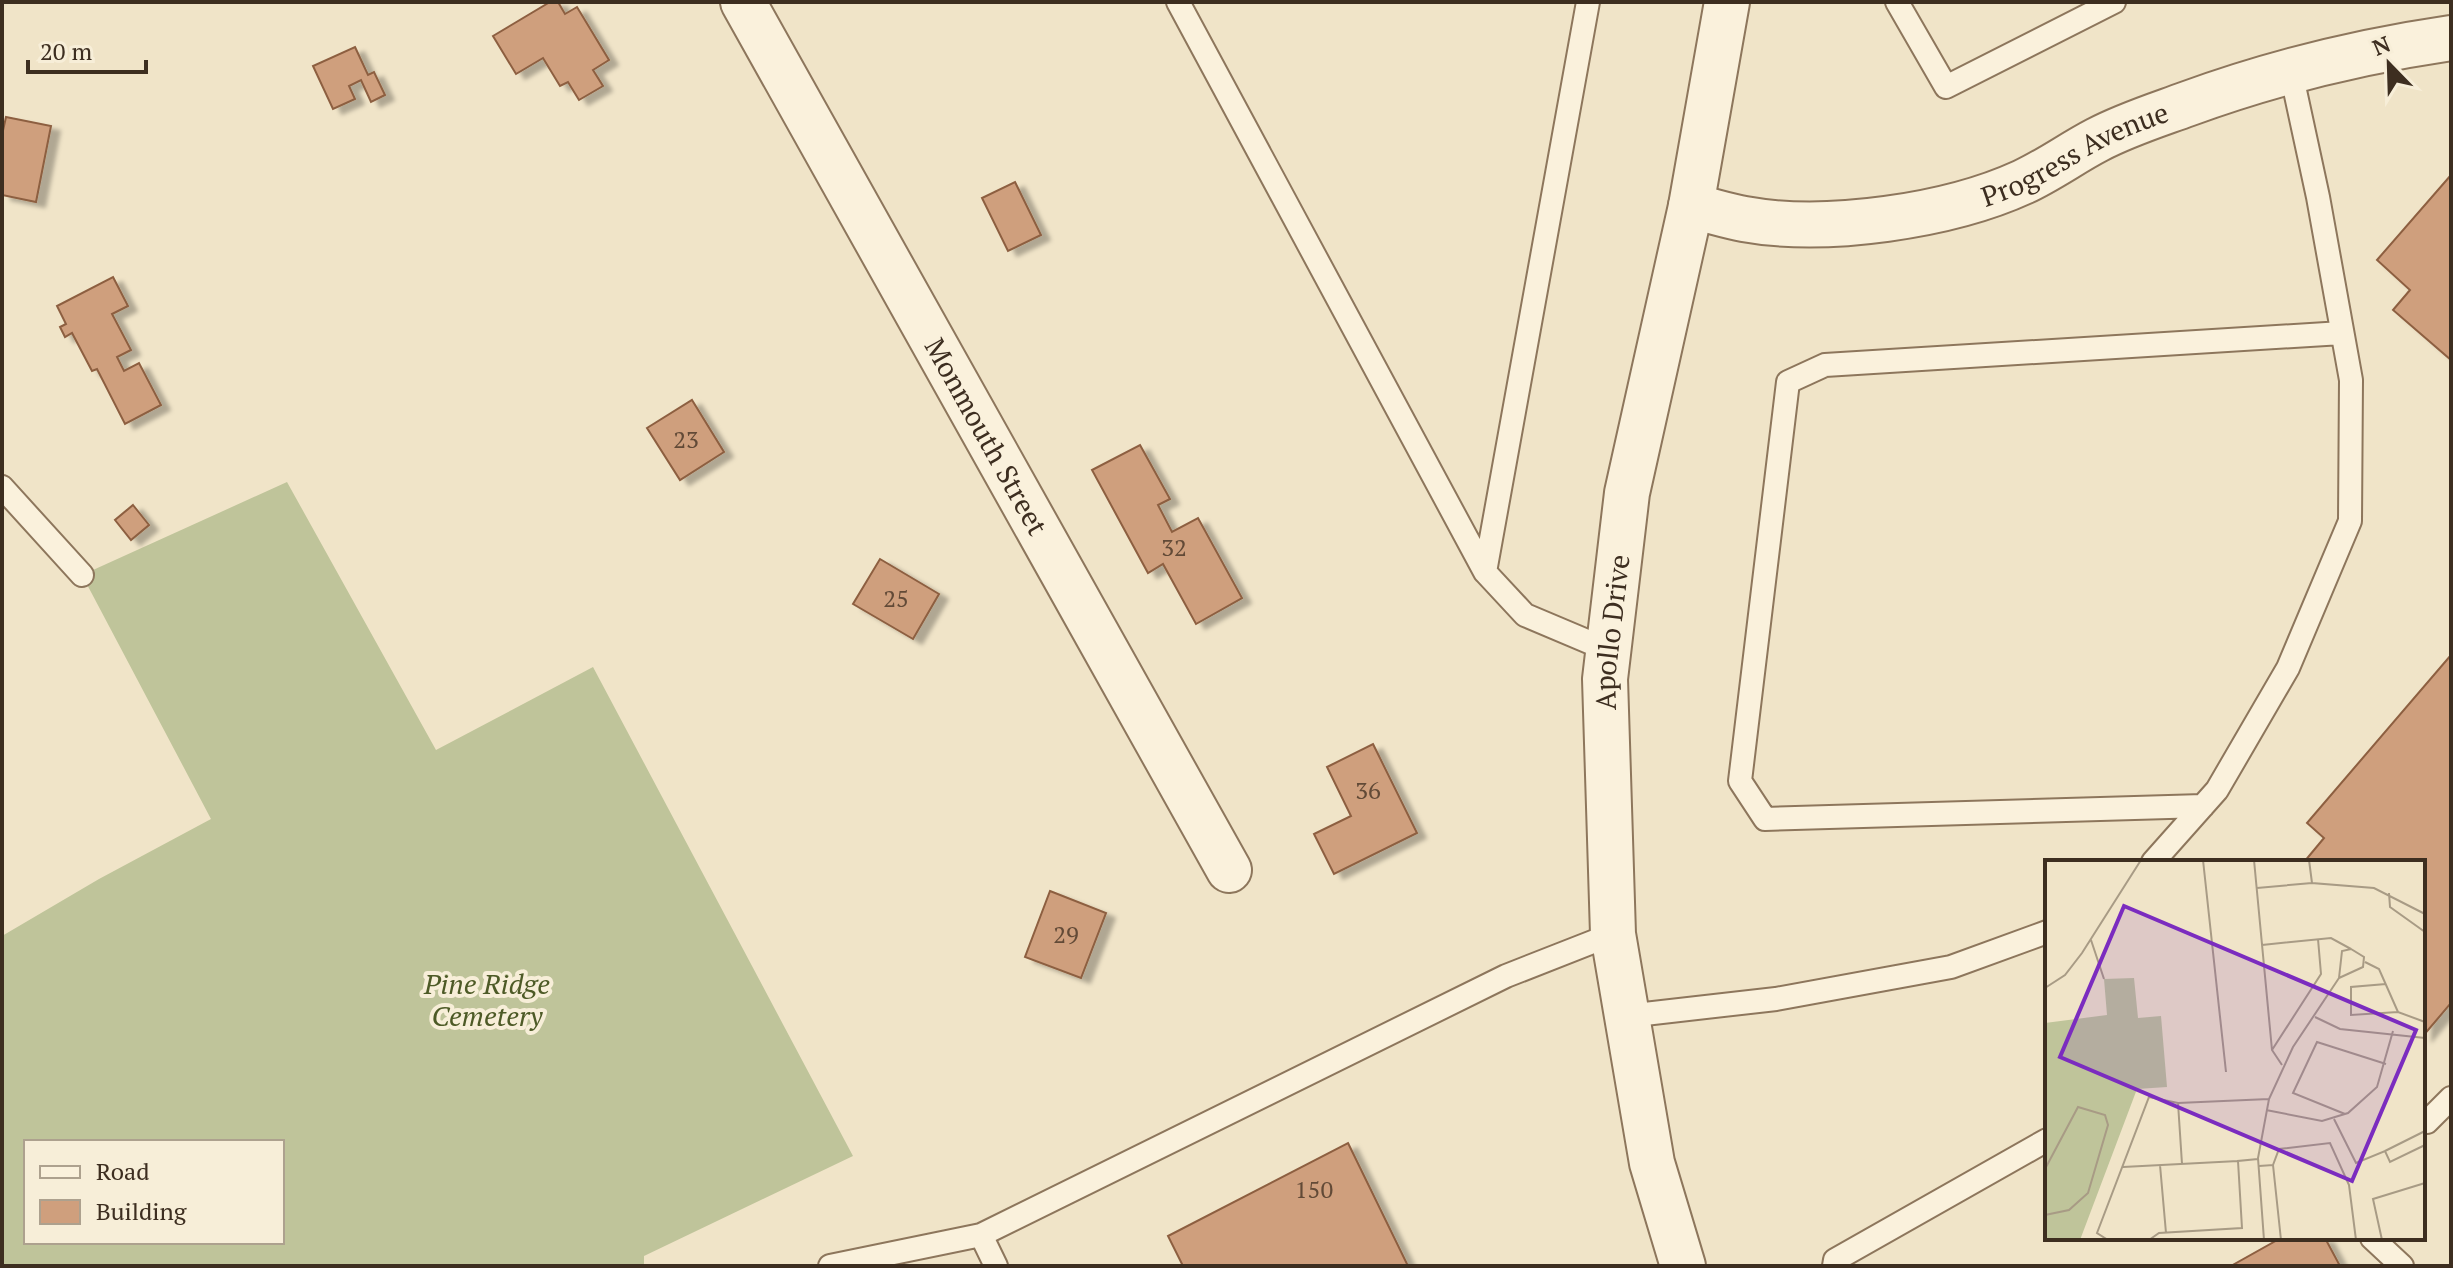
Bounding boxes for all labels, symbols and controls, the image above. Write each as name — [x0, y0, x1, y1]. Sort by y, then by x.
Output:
scale bar — [28, 24, 146, 74]
north arrow — [2349, 24, 2429, 104]
text: N — [2368, 28, 2395, 62]
text: 20 m — [40, 35, 92, 67]
street label: Progress Avenue — [1976, 93, 2173, 215]
street label: Monmouth Street — [917, 331, 1057, 542]
house number: 23 — [673, 423, 699, 455]
house number: 32 — [1161, 531, 1187, 563]
street label: Apollo Drive — [1586, 552, 1638, 711]
house number: 25 — [883, 582, 909, 614]
house number: 36 — [1355, 774, 1381, 806]
inset map — [2045, 860, 2425, 1240]
house number: 29 — [1053, 918, 1079, 950]
park label: Pine Ridge Cemetery — [423, 965, 550, 1034]
legend — [24, 1140, 284, 1244]
text: Road — [96, 1155, 150, 1187]
house number: 150 — [1295, 1173, 1333, 1205]
text: Building — [96, 1195, 187, 1227]

